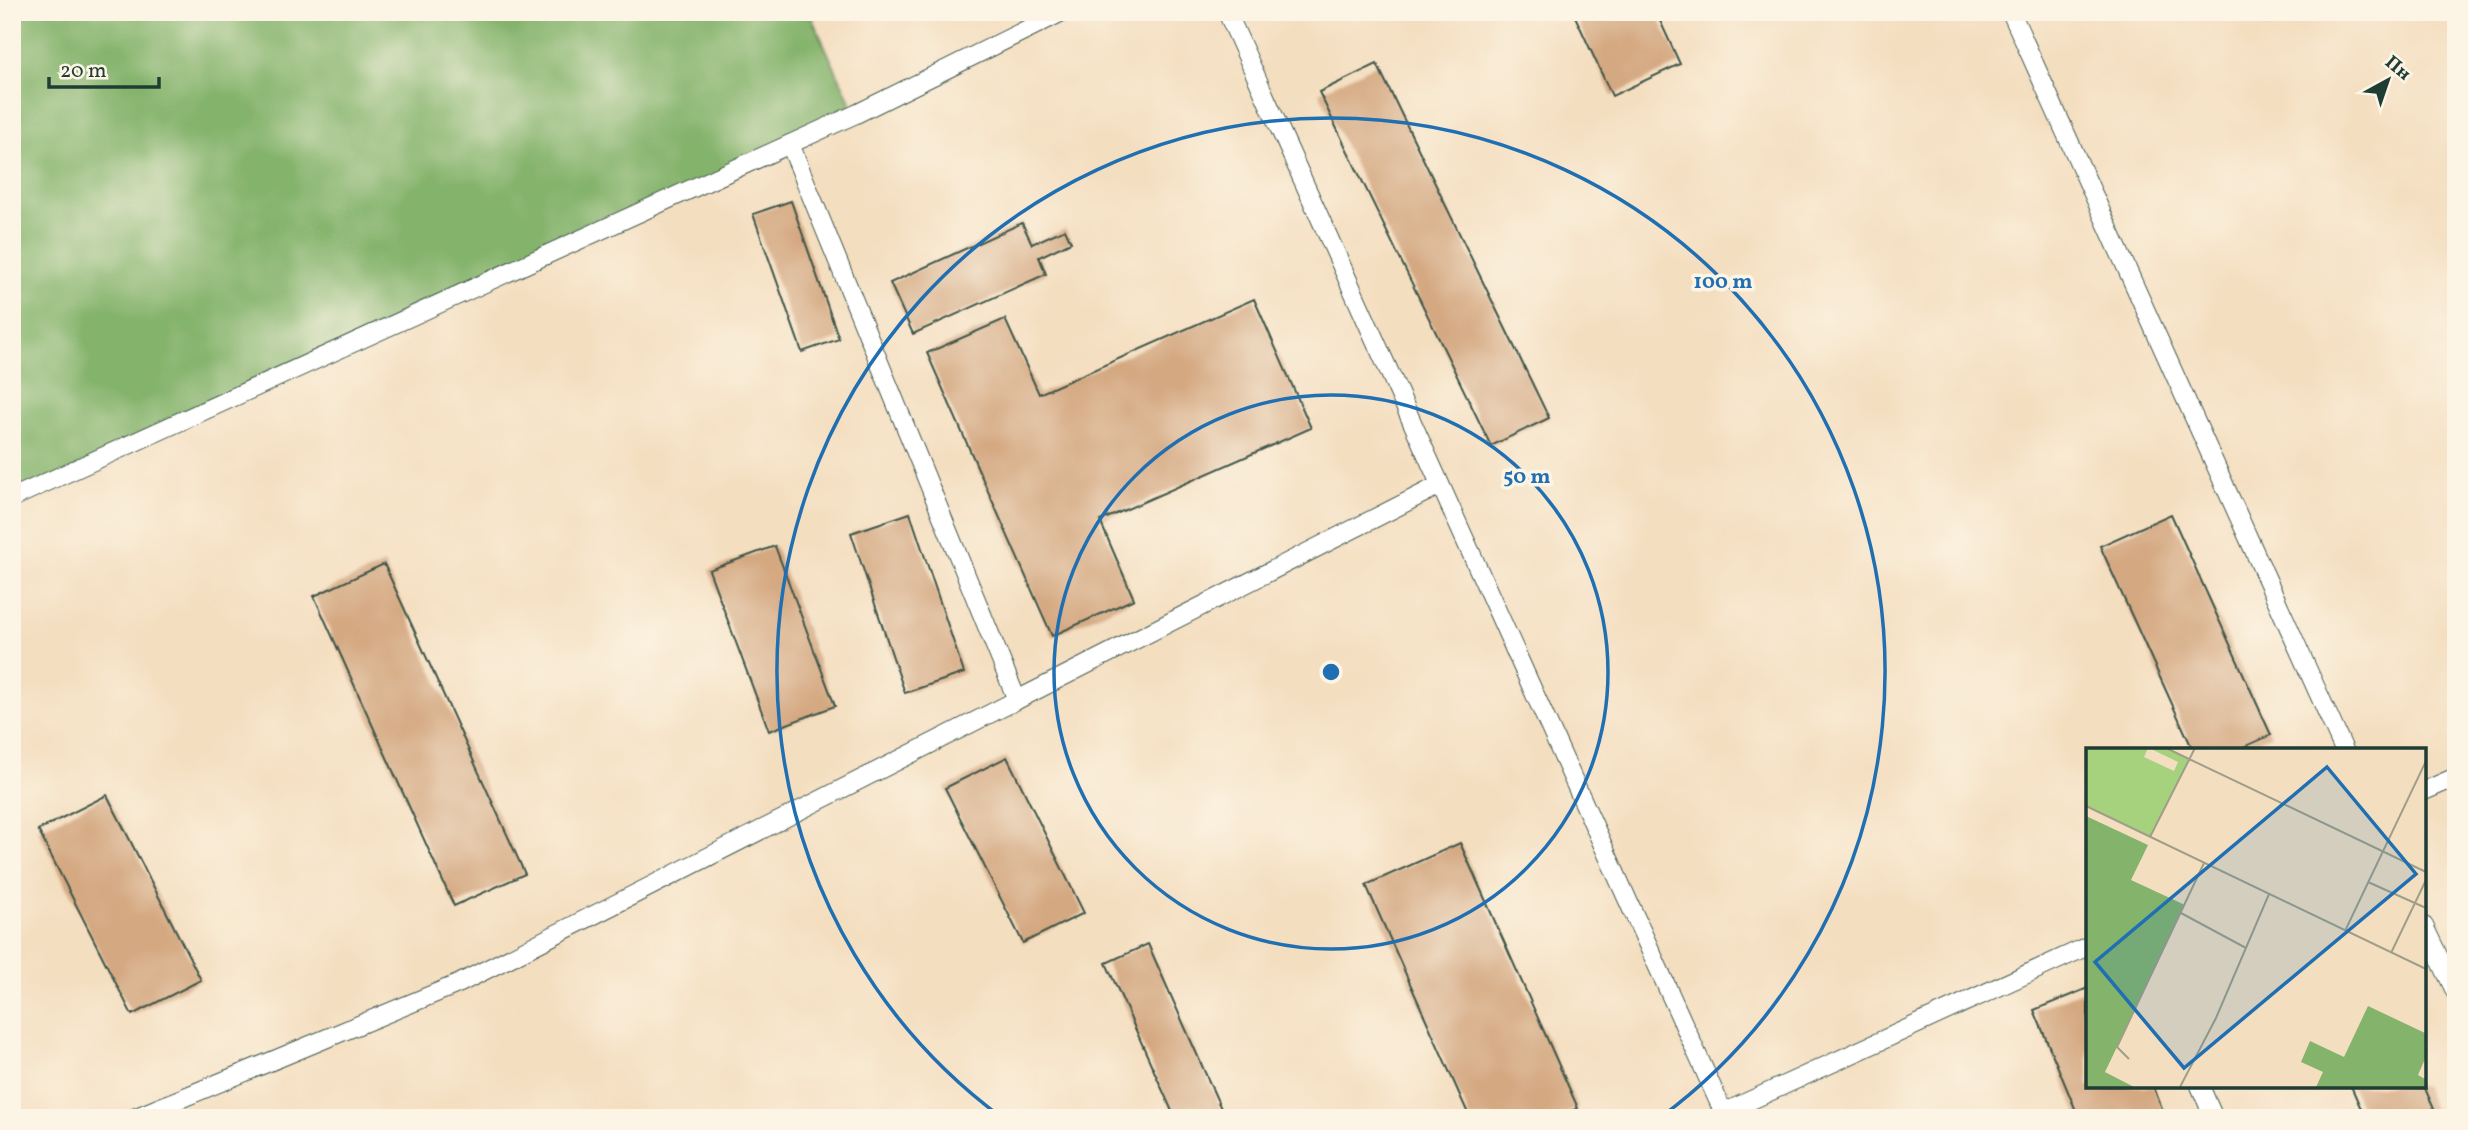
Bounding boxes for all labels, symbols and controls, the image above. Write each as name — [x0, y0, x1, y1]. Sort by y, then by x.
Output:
scale bar — [49, 46, 159, 90]
north arrow — [2352, 46, 2422, 116]
text: Пн — [2379, 50, 2416, 87]
text: 20 m — [60, 57, 106, 86]
text: 100 m — [1693, 268, 1753, 297]
text: 50 m — [1503, 463, 1551, 492]
centre of rings — [1319, 660, 1343, 684]
inset map — [2086, 748, 2426, 1088]

